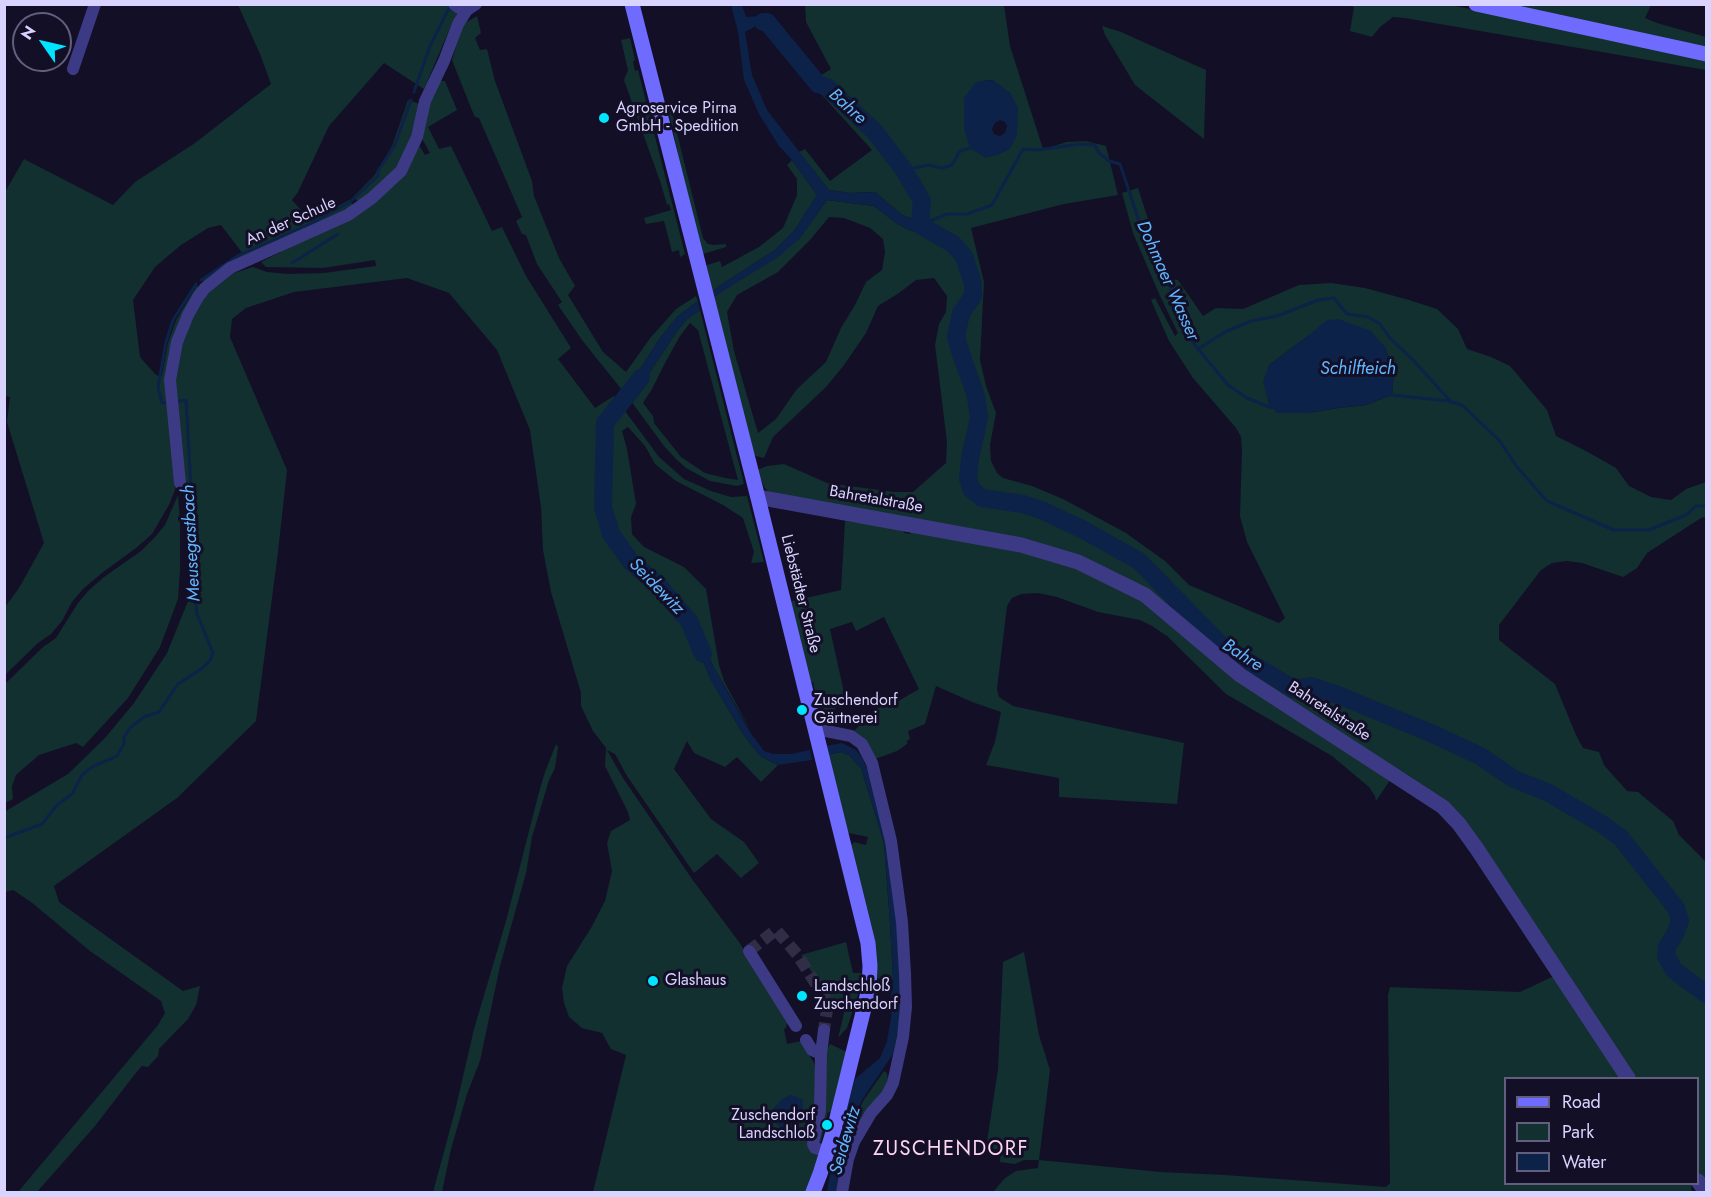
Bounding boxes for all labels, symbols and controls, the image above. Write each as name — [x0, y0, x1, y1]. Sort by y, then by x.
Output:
north arrow — [12, 12, 72, 72]
text: N — [15, 21, 41, 44]
water label: Bahre — [824, 84, 870, 130]
place label: Agroservice Pirna GmbH - Spedition — [616, 99, 739, 137]
marker: Agroservice Pirna GmbH - Spedition — [597, 111, 611, 125]
street label: An der Schule — [243, 194, 339, 250]
water label: Dohmaer Wasser — [1131, 218, 1203, 344]
water label: Schilfteich — [1320, 359, 1396, 381]
street label: Bahretalstraße — [828, 482, 924, 518]
water label: Meusegastbach — [178, 484, 206, 602]
street label: Liebstädter Straße — [776, 533, 824, 655]
water label: Seidewitz — [624, 554, 688, 620]
water label: Bahre — [1218, 635, 1266, 677]
street label: Bahretalstraße — [1284, 678, 1374, 746]
place label: Zuschendorf Gärtnerei — [814, 691, 898, 729]
marker: Zuschendorf Gärtnerei — [795, 703, 809, 717]
place label: Glashaus — [665, 971, 726, 991]
marker: Glashaus — [646, 974, 660, 988]
place label: Landschloß Zuschendorf — [814, 977, 898, 1015]
marker: Landschloß Zuschendorf — [795, 989, 809, 1003]
legend — [1504, 1077, 1699, 1185]
text: Road — [1562, 1089, 1601, 1115]
water label: Seidewitz — [826, 1104, 866, 1178]
place label: Zuschendorf Landschloß — [731, 1106, 815, 1144]
marker: Zuschendorf Landschloß — [820, 1118, 834, 1132]
text: Park — [1562, 1119, 1594, 1145]
district label: ZUSCHENDORF — [873, 1138, 1029, 1162]
text: Water — [1562, 1149, 1606, 1175]

